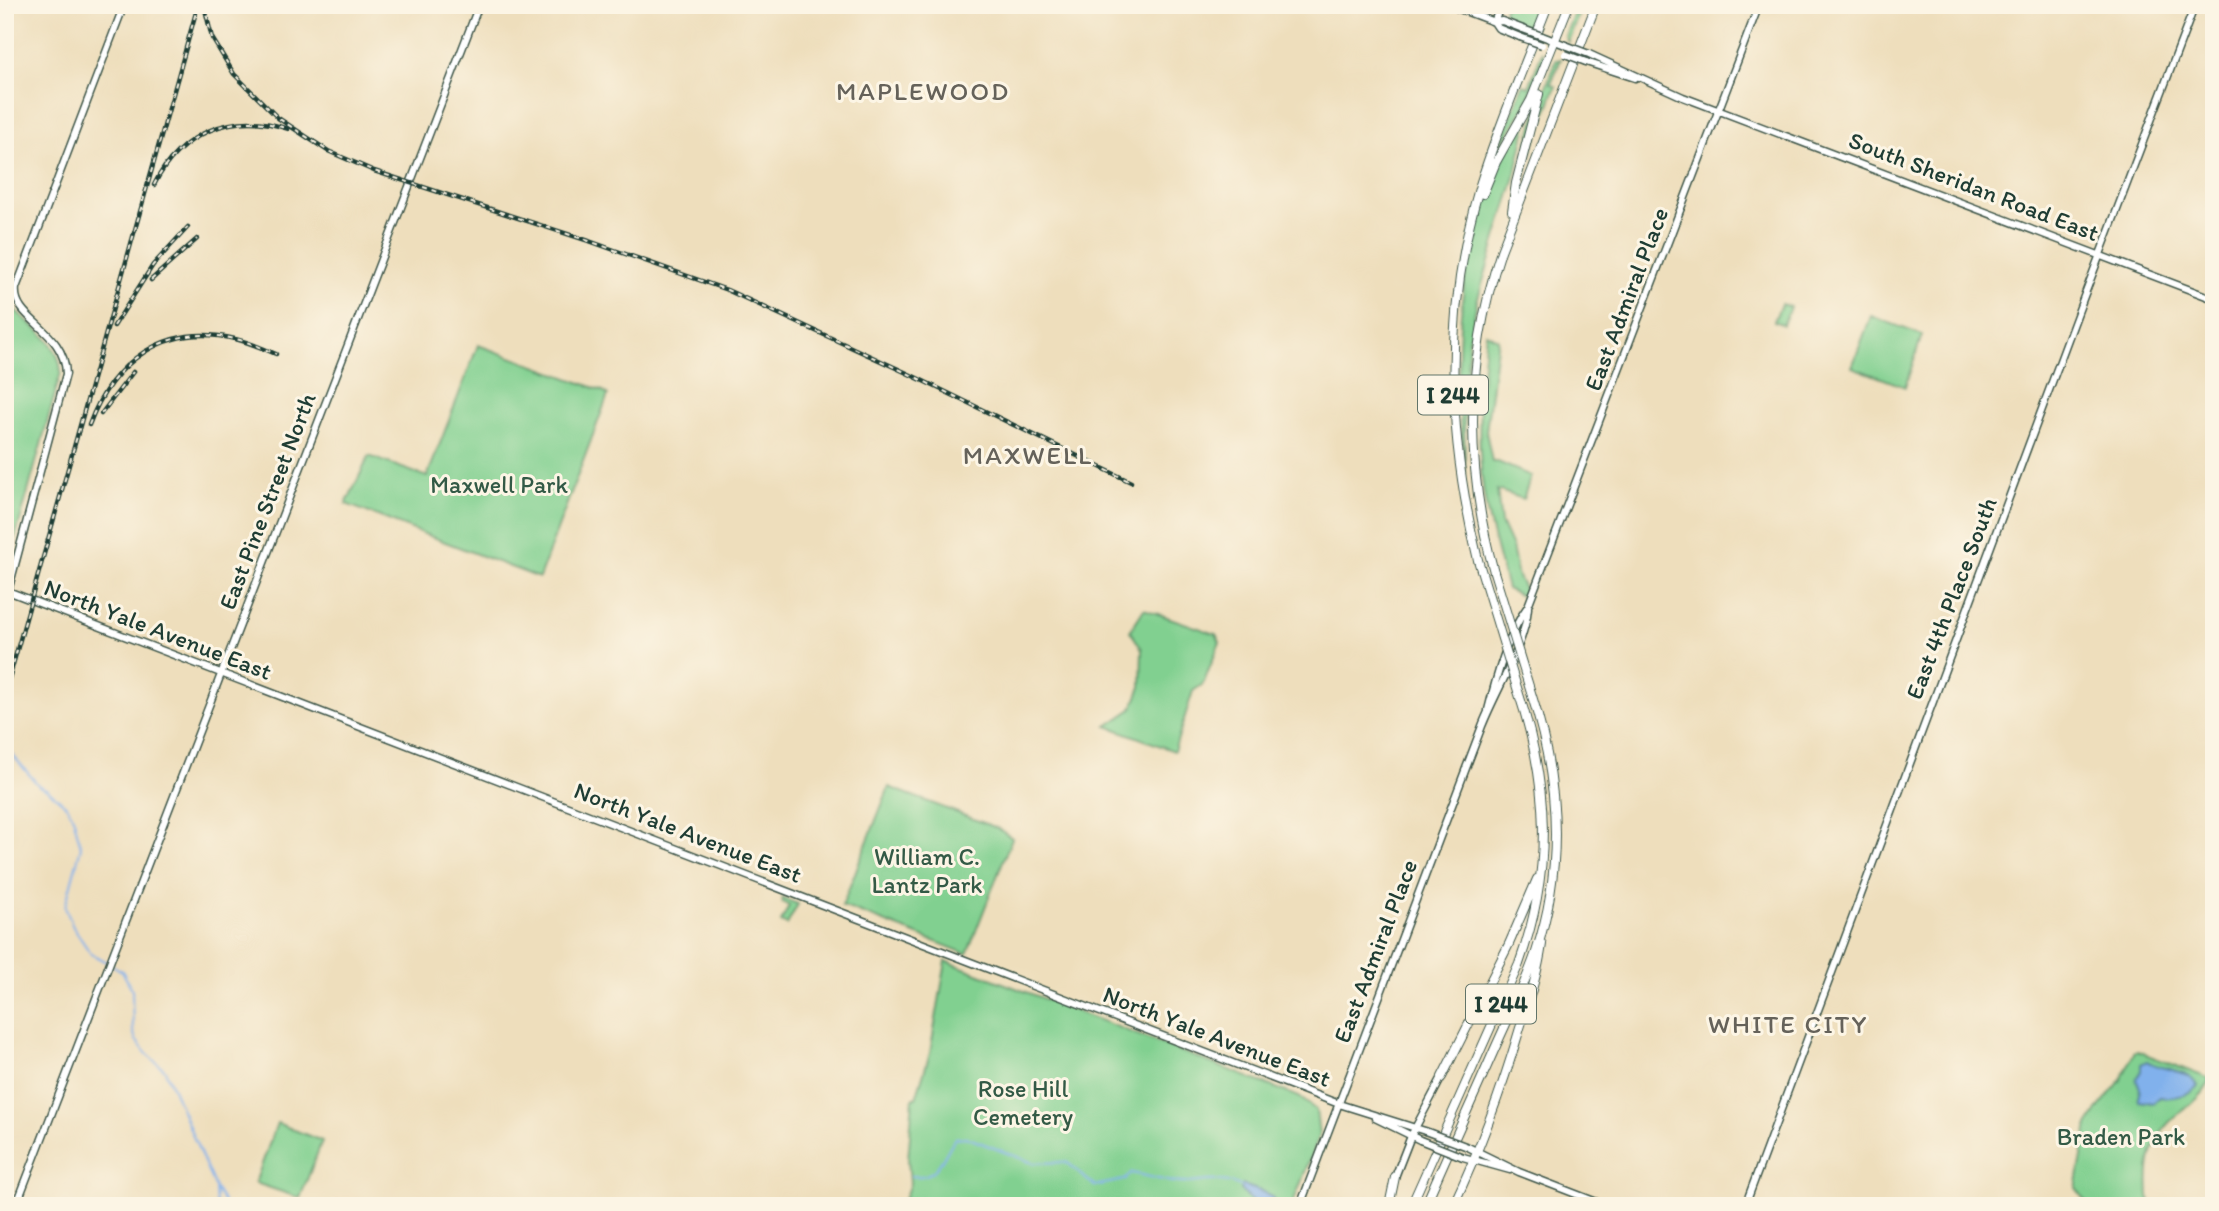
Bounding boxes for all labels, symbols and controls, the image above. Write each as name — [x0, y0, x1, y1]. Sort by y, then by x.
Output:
district label: MAPLEWOOD — [836, 75, 1010, 107]
street label: South Sheridan Road East — [1845, 125, 2103, 247]
street label: East Admiral Place — [1578, 203, 1674, 395]
road number: I 244 — [1418, 376, 1488, 414]
street label: East Pine Street North — [212, 388, 322, 613]
district label: MAXWELL — [963, 439, 1093, 471]
park label: Maxwell Park — [430, 470, 568, 499]
street label: East 4th Place South — [1899, 493, 2003, 703]
street label: North Yale Avenue East — [40, 572, 276, 686]
street label: North Yale Avenue East — [570, 775, 806, 889]
park label: William C. Lantz Park — [872, 842, 982, 899]
street label: East Admiral Place — [1327, 855, 1423, 1047]
street label: North Yale Avenue East — [1099, 979, 1335, 1093]
road number: I 244 — [1466, 984, 1536, 1023]
district label: WHITE CITY — [1708, 1008, 1868, 1040]
park label: Rose Hill Cemetery — [973, 1074, 1073, 1131]
park label: Braden Park — [2057, 1122, 2185, 1151]

